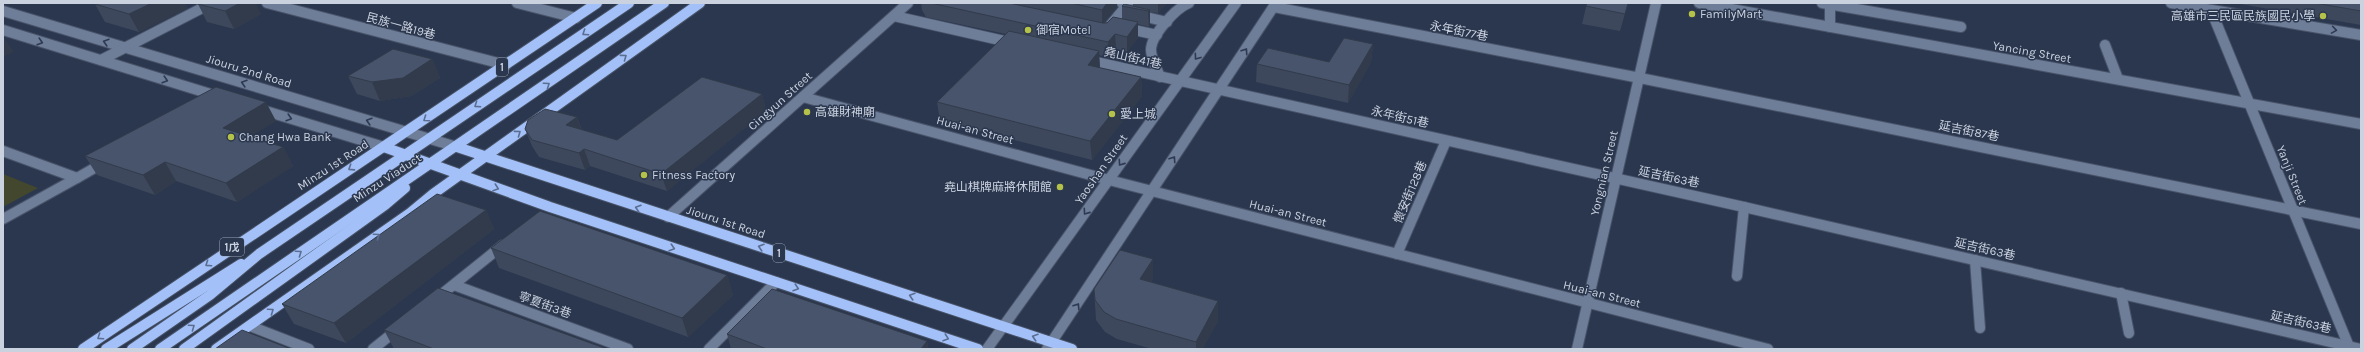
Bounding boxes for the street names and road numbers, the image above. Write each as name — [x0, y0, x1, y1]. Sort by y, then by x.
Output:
street label: 民族一路19巷 — [365, 10, 437, 42]
street label: 永年街77巷 — [1429, 18, 1489, 44]
street label: Yancing Street — [1992, 38, 2073, 66]
street label: 堯山街41巷 — [1103, 45, 1163, 71]
street label: Jiouru 2nd Road — [205, 51, 293, 91]
road number: 1 — [496, 58, 508, 76]
street label: Cingyun Street — [745, 68, 815, 133]
street label: 永年街51巷 — [1370, 104, 1430, 130]
street label: Huai-an Street — [935, 113, 1016, 147]
street label: 延吉街87巷 — [1938, 118, 2000, 144]
street label: Yongnian Street — [1587, 129, 1621, 217]
street label: Yaoshan Street — [1072, 131, 1131, 207]
street label: Minzu 1st Road — [295, 137, 371, 193]
street label: Yanji Street — [2274, 143, 2310, 207]
street label: Minzu Viaduct — [350, 150, 424, 205]
street label: 懷安街128巷 — [1391, 159, 1429, 225]
street label: 延吉街63巷 — [1637, 164, 1701, 190]
street label: Huai-an Street — [1248, 197, 1329, 229]
street label: Jiouru 1st Road — [685, 203, 767, 241]
street label: 延吉街63巷 — [1953, 235, 2017, 263]
road number: 1戊 — [220, 238, 244, 256]
road number: 1 — [773, 244, 785, 262]
street label: Huai-an Street — [1562, 278, 1643, 310]
street label: 寧夏街3巷 — [517, 289, 573, 321]
street label: 延吉街63巷 — [2269, 308, 2333, 336]

